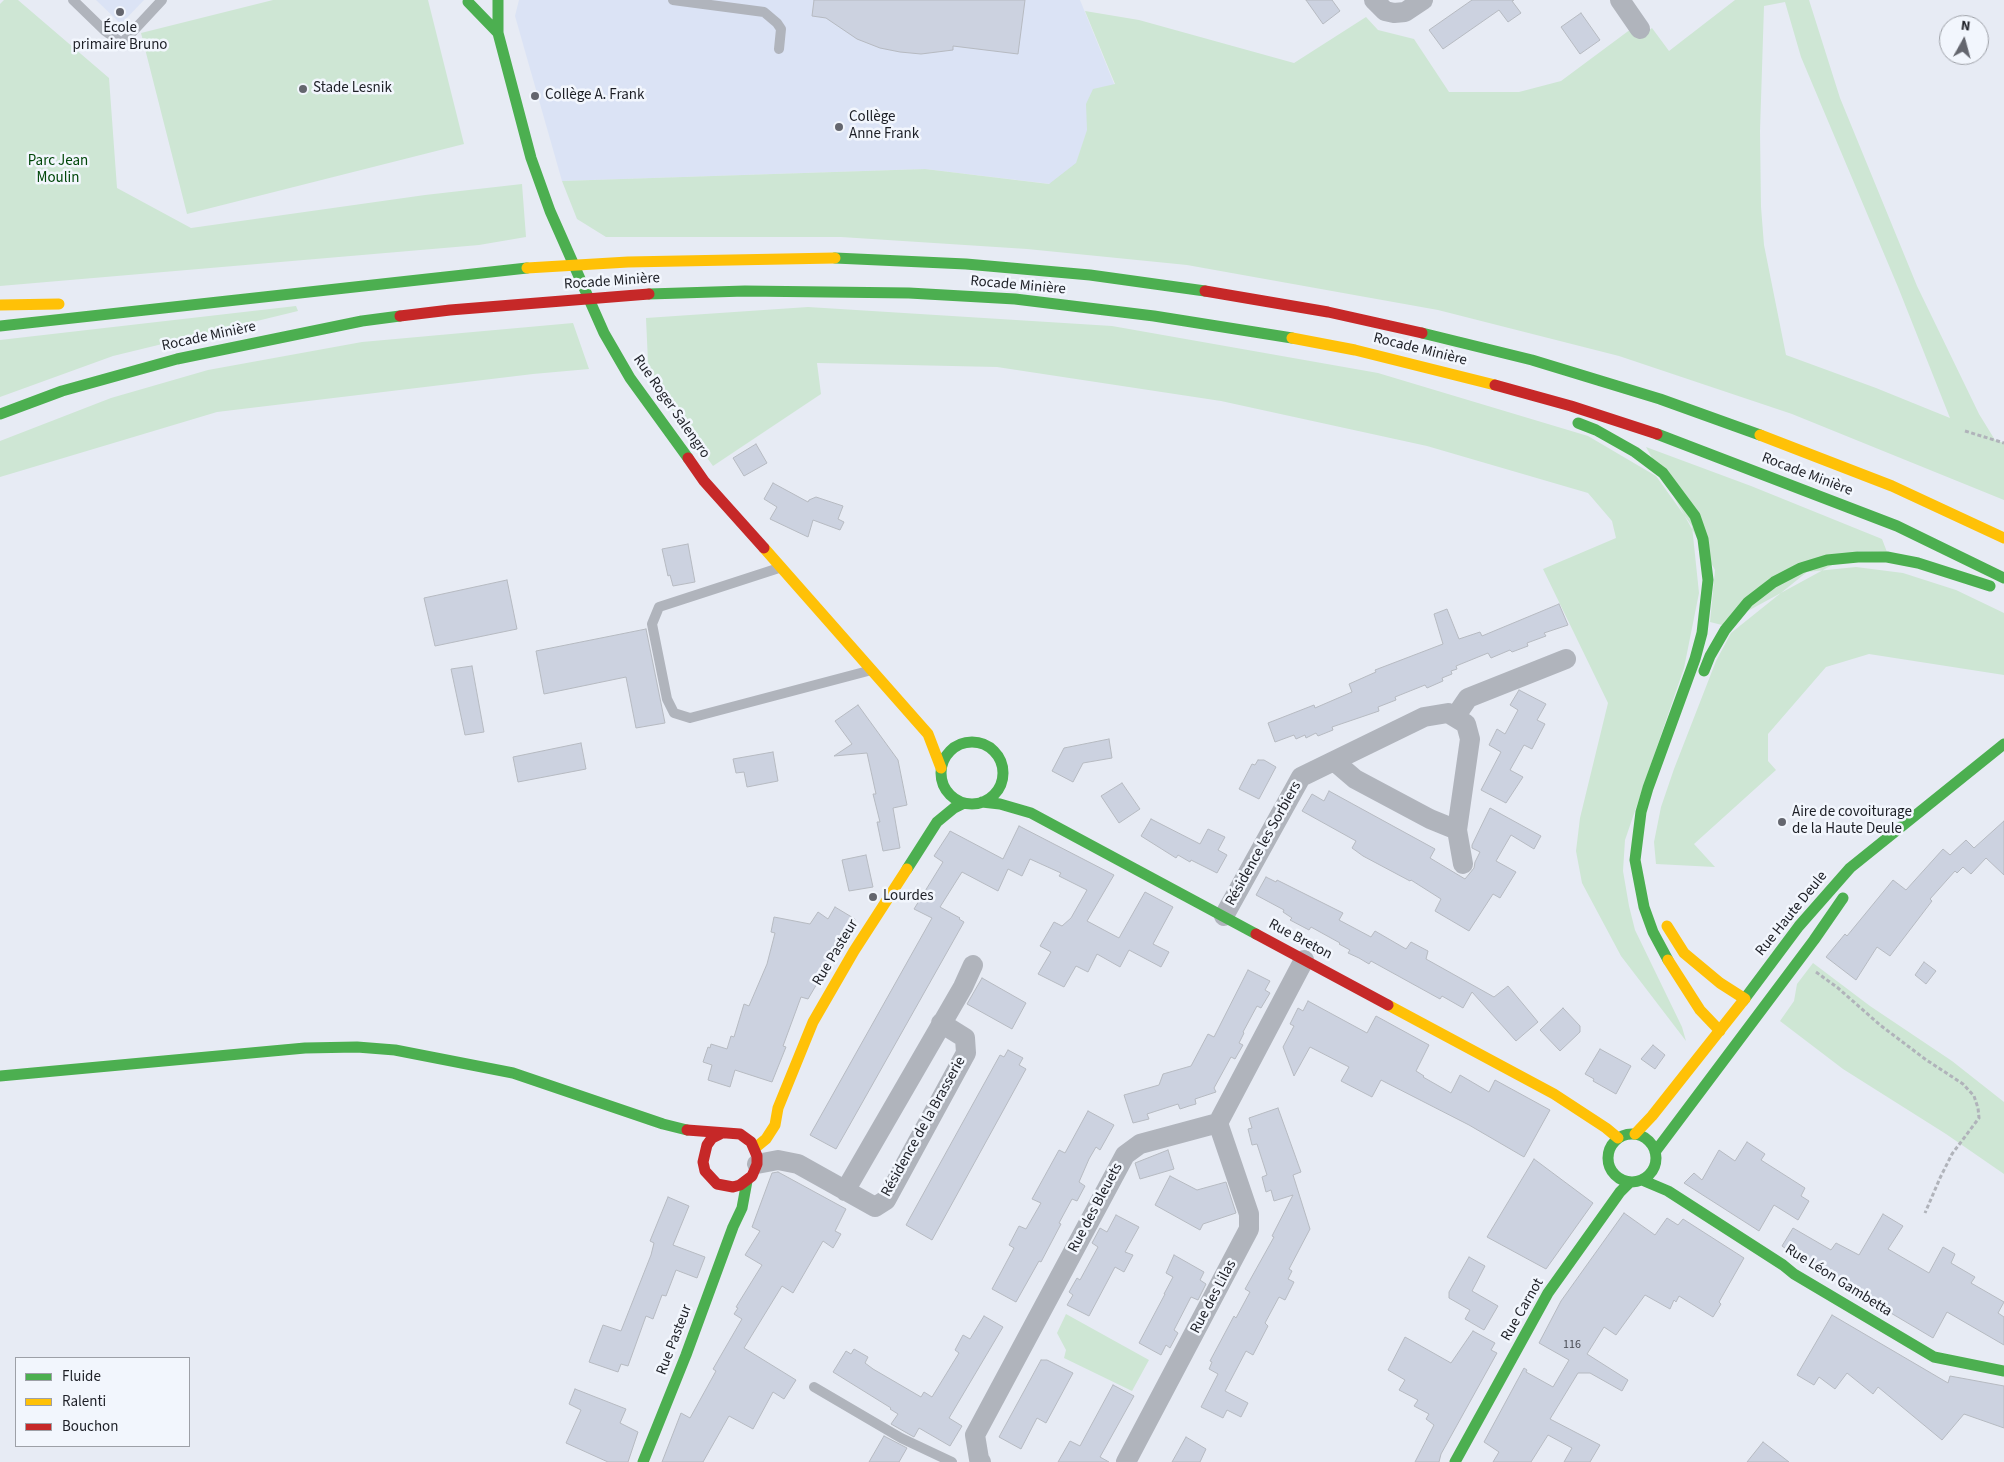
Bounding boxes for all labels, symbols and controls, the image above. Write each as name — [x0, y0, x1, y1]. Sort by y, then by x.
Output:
marker: École primaire Bruno — [114, 6, 126, 18]
north arrow — [1939, 15, 1989, 65]
text: N — [1960, 16, 1972, 37]
place label: École primaire Bruno — [73, 20, 167, 55]
place label: Stade Lesnik — [313, 80, 392, 98]
marker: Stade Lesnik — [297, 83, 309, 95]
place label: Collège A. Frank — [545, 87, 644, 105]
marker: Collège A. Frank — [529, 90, 541, 102]
place label: Collège Anne Frank — [849, 109, 919, 144]
marker: Collège Anne Frank — [833, 121, 845, 133]
park label: Parc Jean Moulin — [28, 153, 88, 188]
street label: Rocade Minière — [564, 270, 660, 294]
street label: Rocade Minière — [969, 273, 1067, 299]
street label: Rocade Minière — [160, 318, 258, 356]
street label: Rocade Minière — [1371, 330, 1469, 370]
street label: Rue Roger Salengro — [629, 352, 713, 462]
street label: Rocade Minière — [1759, 449, 1855, 501]
street label: Résidence les Sorbiers — [1222, 779, 1306, 909]
place label: Aire de covoiturage de la Haute Deule — [1792, 804, 1912, 839]
marker: Aire de covoiturage de la Haute Deule — [1776, 816, 1788, 828]
street label: Rue Haute Deule — [1752, 868, 1832, 960]
place label: Lourdes — [883, 888, 934, 906]
marker: Lourdes — [867, 891, 879, 903]
street label: Rue Breton — [1265, 916, 1335, 964]
street label: Rue Pasteur — [809, 917, 863, 989]
street label: Résidence de la Brasserie — [878, 1054, 970, 1200]
street label: Rue des Bleuets — [1065, 1160, 1127, 1256]
street label: Rue Léon Gambetta — [1781, 1241, 1895, 1321]
street label: Rue des Lilas — [1187, 1257, 1241, 1337]
street label: Rue Carnot — [1498, 1275, 1548, 1345]
street label: Rue Pasteur — [653, 1302, 697, 1378]
house number: 116 — [1563, 1338, 1581, 1352]
legend — [15, 1357, 190, 1447]
text: Fluide — [62, 1366, 101, 1387]
text: Ralenti — [62, 1391, 106, 1412]
text: Bouchon — [62, 1416, 118, 1437]

